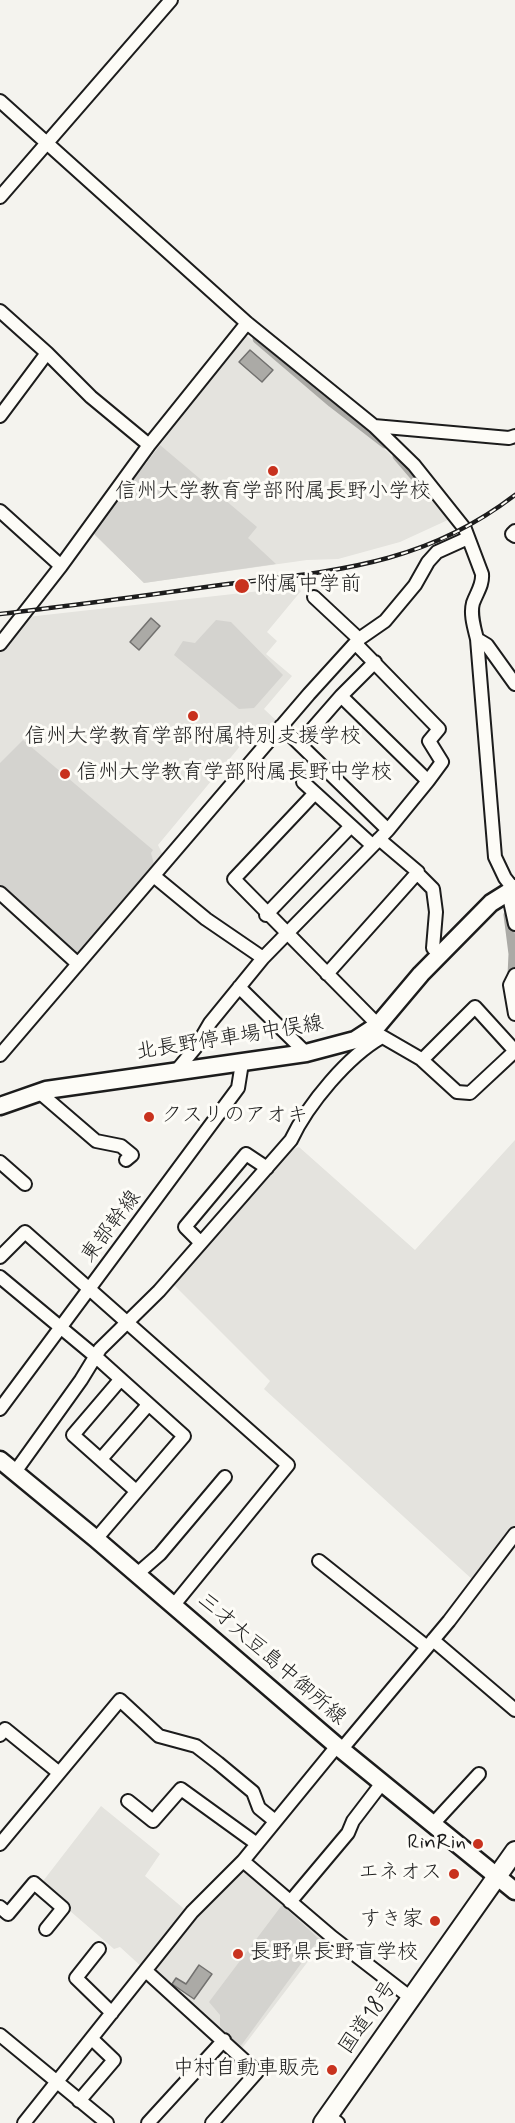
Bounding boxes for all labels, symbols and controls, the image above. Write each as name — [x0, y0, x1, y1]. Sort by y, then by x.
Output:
marker: 信州大学教育学部附属長野小学校 — [266, 464, 280, 478]
place label: 信州大学教育学部附属長野小学校 — [116, 480, 430, 506]
place label: 附属中学前 — [256, 573, 361, 599]
marker: 附属中学前 — [233, 577, 251, 595]
marker: 信州大学教育学部附属特別支援学校 — [186, 709, 200, 723]
place label: 信州大学教育学部附属特別支援学校 — [25, 725, 361, 751]
place label: 信州大学教育学部附属長野中学校 — [77, 761, 392, 787]
marker: 信州大学教育学部附属長野中学校 — [58, 767, 72, 781]
street label: 北長野停車場中俣線 — [135, 1012, 325, 1066]
place label: クスリのアオキ — [161, 1104, 308, 1130]
marker: クスリのアオキ — [142, 1110, 156, 1124]
street label: 東部幹線 — [77, 1186, 147, 1268]
street label: 三才大豆島中御所線 — [191, 1588, 351, 1732]
place label: RinRin — [407, 1831, 466, 1857]
marker: RinRin — [471, 1837, 485, 1851]
place label: エネオス — [358, 1861, 442, 1887]
marker: エネオス — [447, 1867, 461, 1881]
place label: すき家 — [360, 1908, 423, 1934]
marker: すき家 — [428, 1914, 442, 1928]
place label: 長野県長野盲学校 — [250, 1941, 418, 1967]
marker: 長野県長野盲学校 — [231, 1947, 245, 1961]
street label: 国道18号 — [335, 1976, 403, 2060]
place label: 中村自動車販売 — [173, 2057, 320, 2083]
marker: 中村自動車販売 — [325, 2063, 339, 2077]

